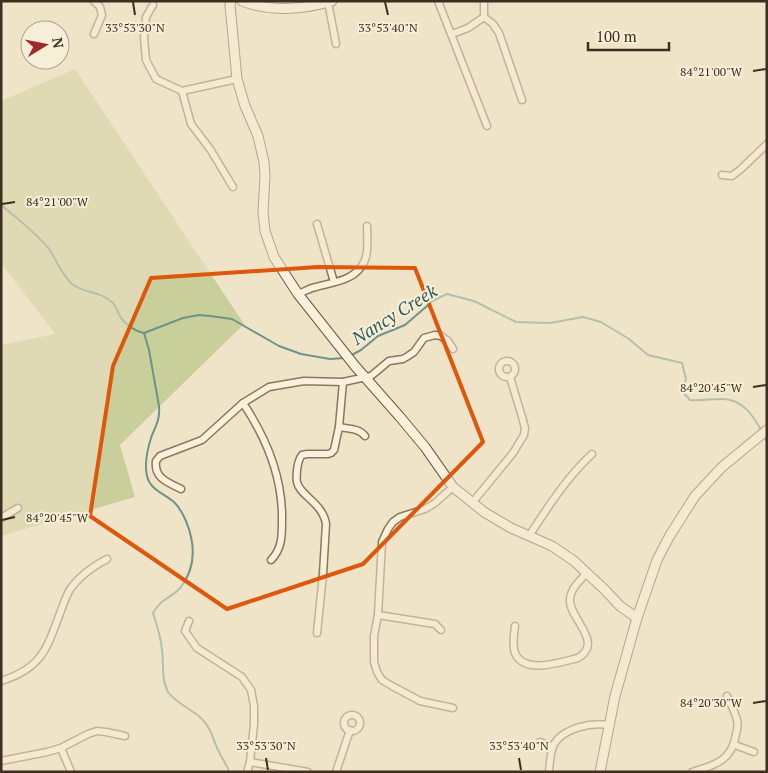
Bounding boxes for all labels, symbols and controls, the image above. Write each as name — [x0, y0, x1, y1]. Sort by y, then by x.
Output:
north arrow — [20, 20, 70, 70]
text: 33°53'30"N — [105, 20, 165, 35]
text: 33°53'40"N — [358, 20, 418, 35]
scale bar — [588, 20, 669, 52]
text: 100 m — [596, 26, 637, 46]
text: N — [48, 36, 69, 50]
text: 84°21'00"W — [680, 64, 743, 79]
text: 84°21'00"W — [26, 194, 89, 209]
water label: Nancy Creek — [346, 278, 441, 350]
text: 84°20'45"W — [680, 380, 743, 395]
text: 84°20'45"W — [26, 510, 89, 525]
text: 84°20'30"W — [680, 695, 743, 710]
text: 33°53'30"N — [236, 738, 296, 753]
text: 33°53'40"N — [489, 738, 549, 753]

